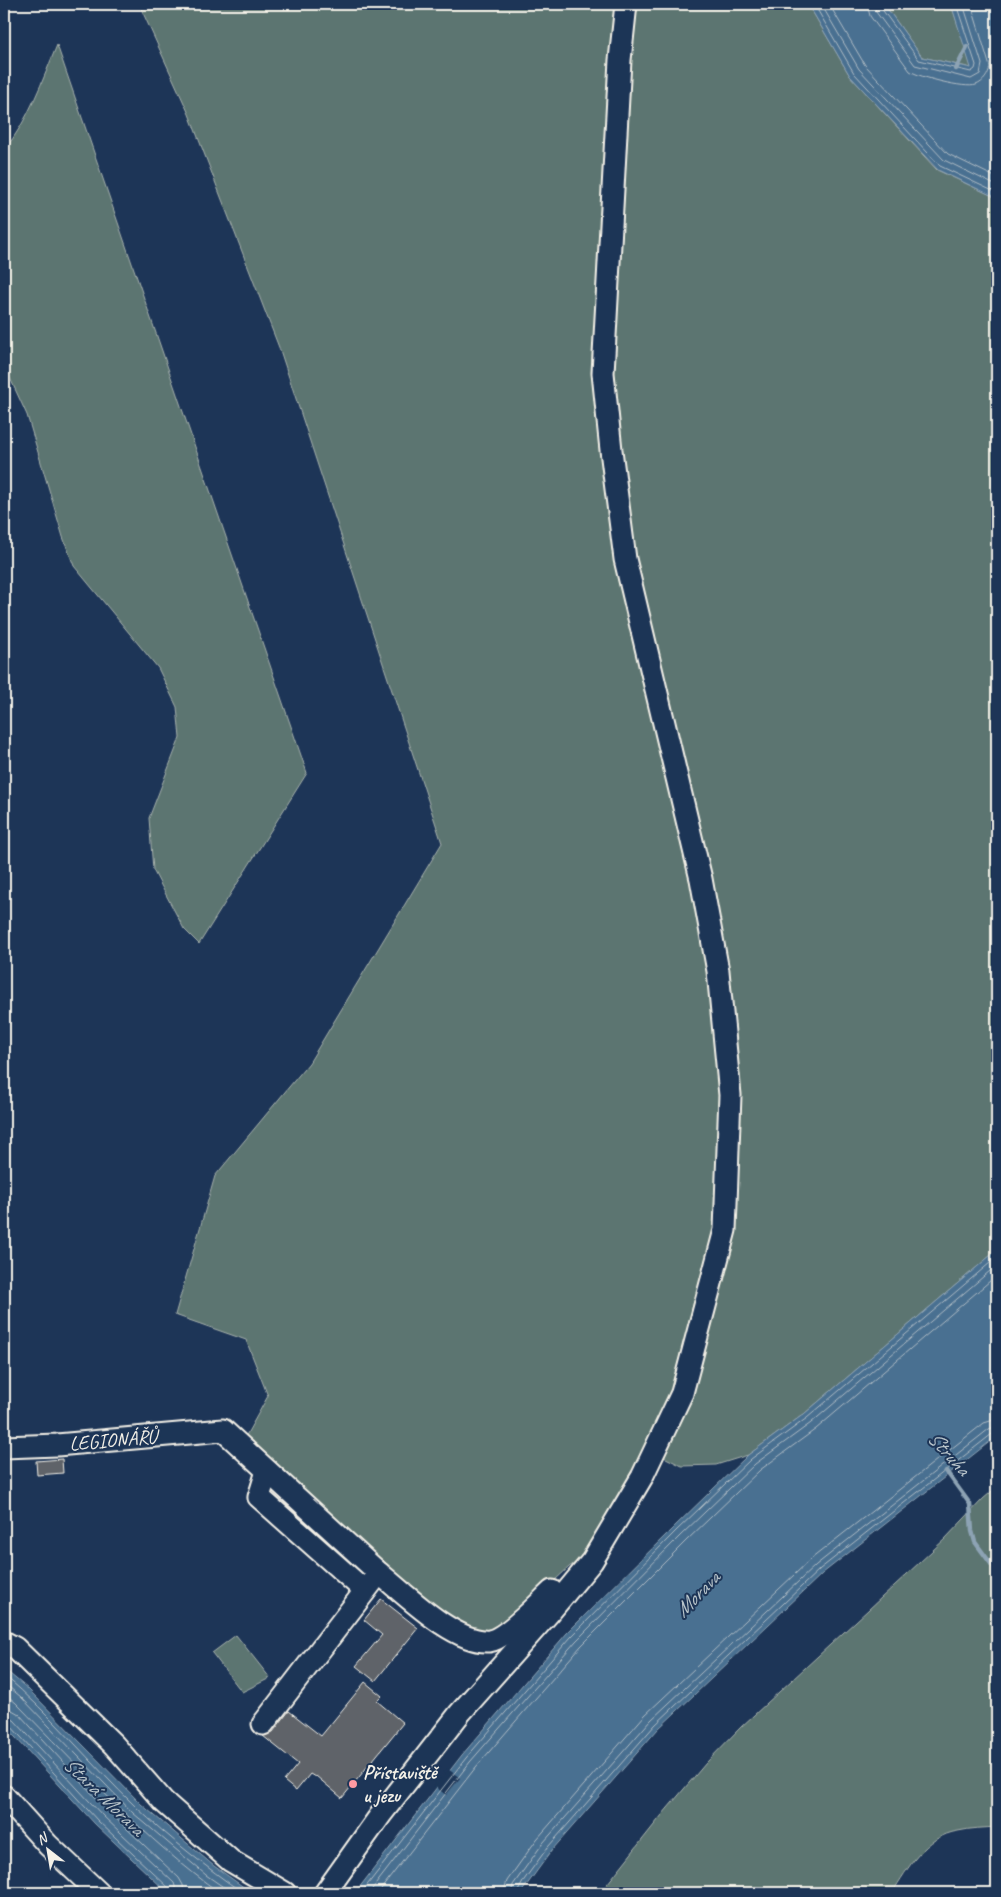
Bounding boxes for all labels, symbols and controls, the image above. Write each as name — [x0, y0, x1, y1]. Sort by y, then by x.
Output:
street label: LEGIONÁŘŮ — [68, 1423, 161, 1456]
water label: Struha — [922, 1425, 977, 1483]
water label: Morava — [669, 1564, 727, 1622]
water label: Stará Morava — [58, 1751, 152, 1843]
place label: Přístaviště u jezu — [363, 1760, 440, 1808]
marker: Přístaviště u jezu — [347, 1778, 359, 1790]
north arrow — [22, 1824, 72, 1874]
text: N — [33, 1829, 52, 1849]

